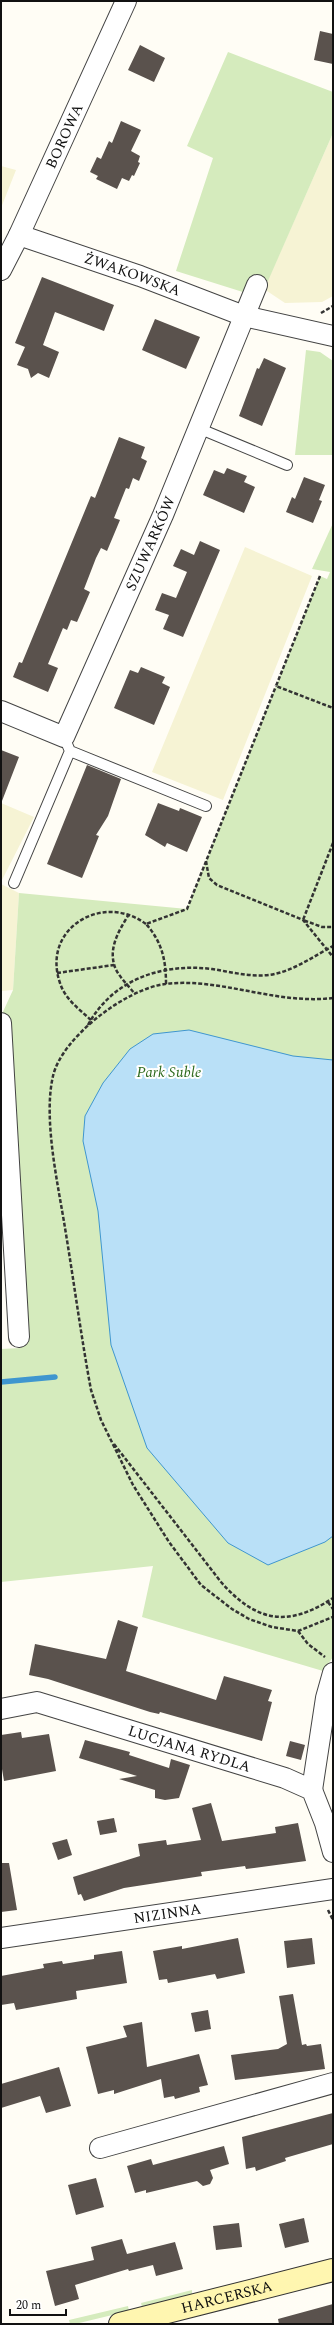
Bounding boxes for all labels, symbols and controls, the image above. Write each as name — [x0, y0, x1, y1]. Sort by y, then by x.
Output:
street label: BOROWA — [39, 100, 89, 172]
street label: ŻWAKOWSKA — [81, 246, 184, 302]
street label: SZUWARKÓW — [119, 492, 181, 595]
park label: Park Suble — [137, 1061, 202, 1084]
street label: LUCJANA RYDLA — [125, 1719, 254, 1778]
street label: NIZINNA — [132, 1897, 202, 1930]
street label: HARCERSKA — [178, 2274, 275, 2320]
scale bar — [10, 2291, 66, 2317]
text: 20 m — [16, 2296, 41, 2315]

